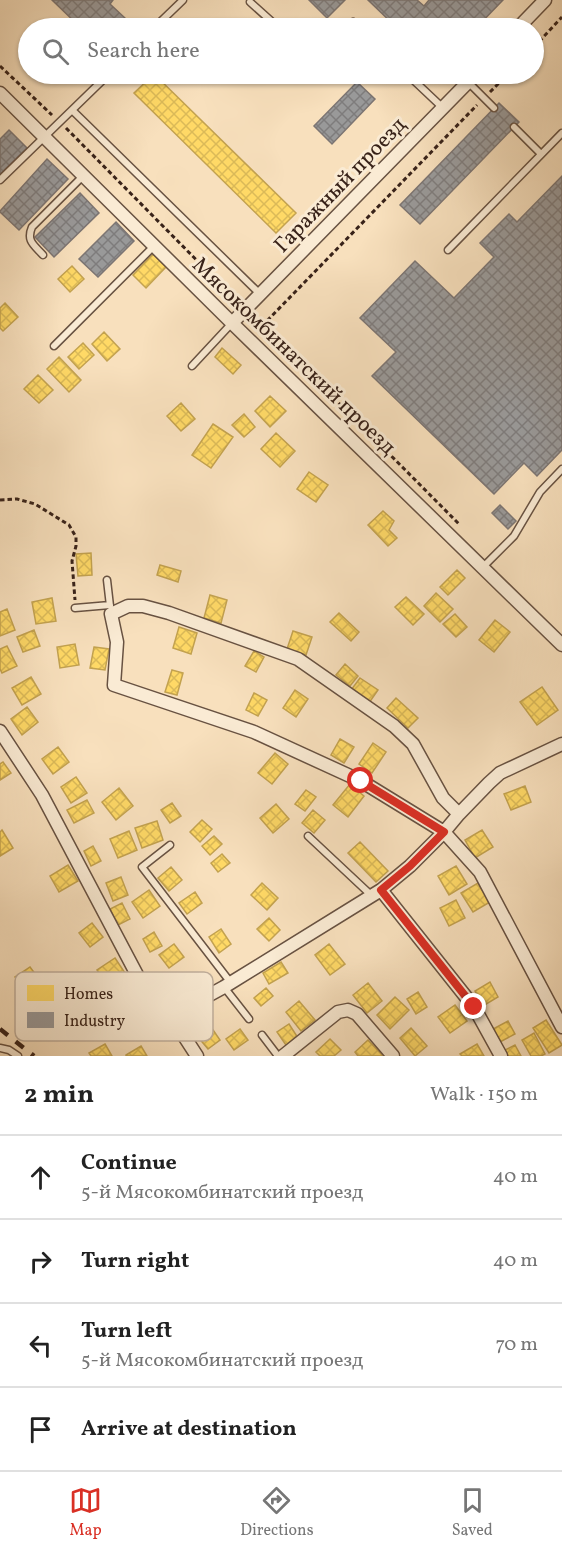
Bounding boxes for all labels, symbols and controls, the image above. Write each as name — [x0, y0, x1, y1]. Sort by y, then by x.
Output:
search box — [18, 18, 544, 84]
icon: search — [39, 35, 72, 68]
text: Search here — [87, 36, 200, 67]
street label: Гаражный проезд — [268, 110, 414, 261]
street label: Мясокомбинатский проезд — [184, 251, 403, 463]
route start — [347, 767, 373, 793]
legend — [15, 972, 213, 1041]
text: Homes — [64, 984, 113, 1006]
route end — [460, 993, 486, 1019]
text: Industry — [64, 1011, 125, 1033]
text: 2 min — [24, 1077, 94, 1113]
text: Walk · 150 m — [430, 1081, 538, 1109]
text: Continue — [81, 1148, 177, 1179]
icon: ahead — [24, 1161, 57, 1194]
text: 40 m — [493, 1163, 538, 1191]
text: 5-й Мясокомбинатский проезд — [81, 1179, 363, 1207]
icon: right — [24, 1245, 57, 1278]
text: Turn right — [81, 1246, 189, 1277]
text: 40 m — [493, 1247, 538, 1275]
text: Turn left — [81, 1316, 172, 1347]
icon: left — [24, 1329, 57, 1362]
text: 70 m — [495, 1331, 538, 1359]
text: 5-й Мясокомбинатский проезд — [81, 1347, 363, 1375]
icon: arrive — [24, 1413, 57, 1446]
text: Arrive at destination — [81, 1414, 297, 1445]
tab: Map — [69, 1484, 102, 1542]
tab: Directions — [240, 1484, 314, 1542]
tab: Saved — [452, 1484, 493, 1542]

